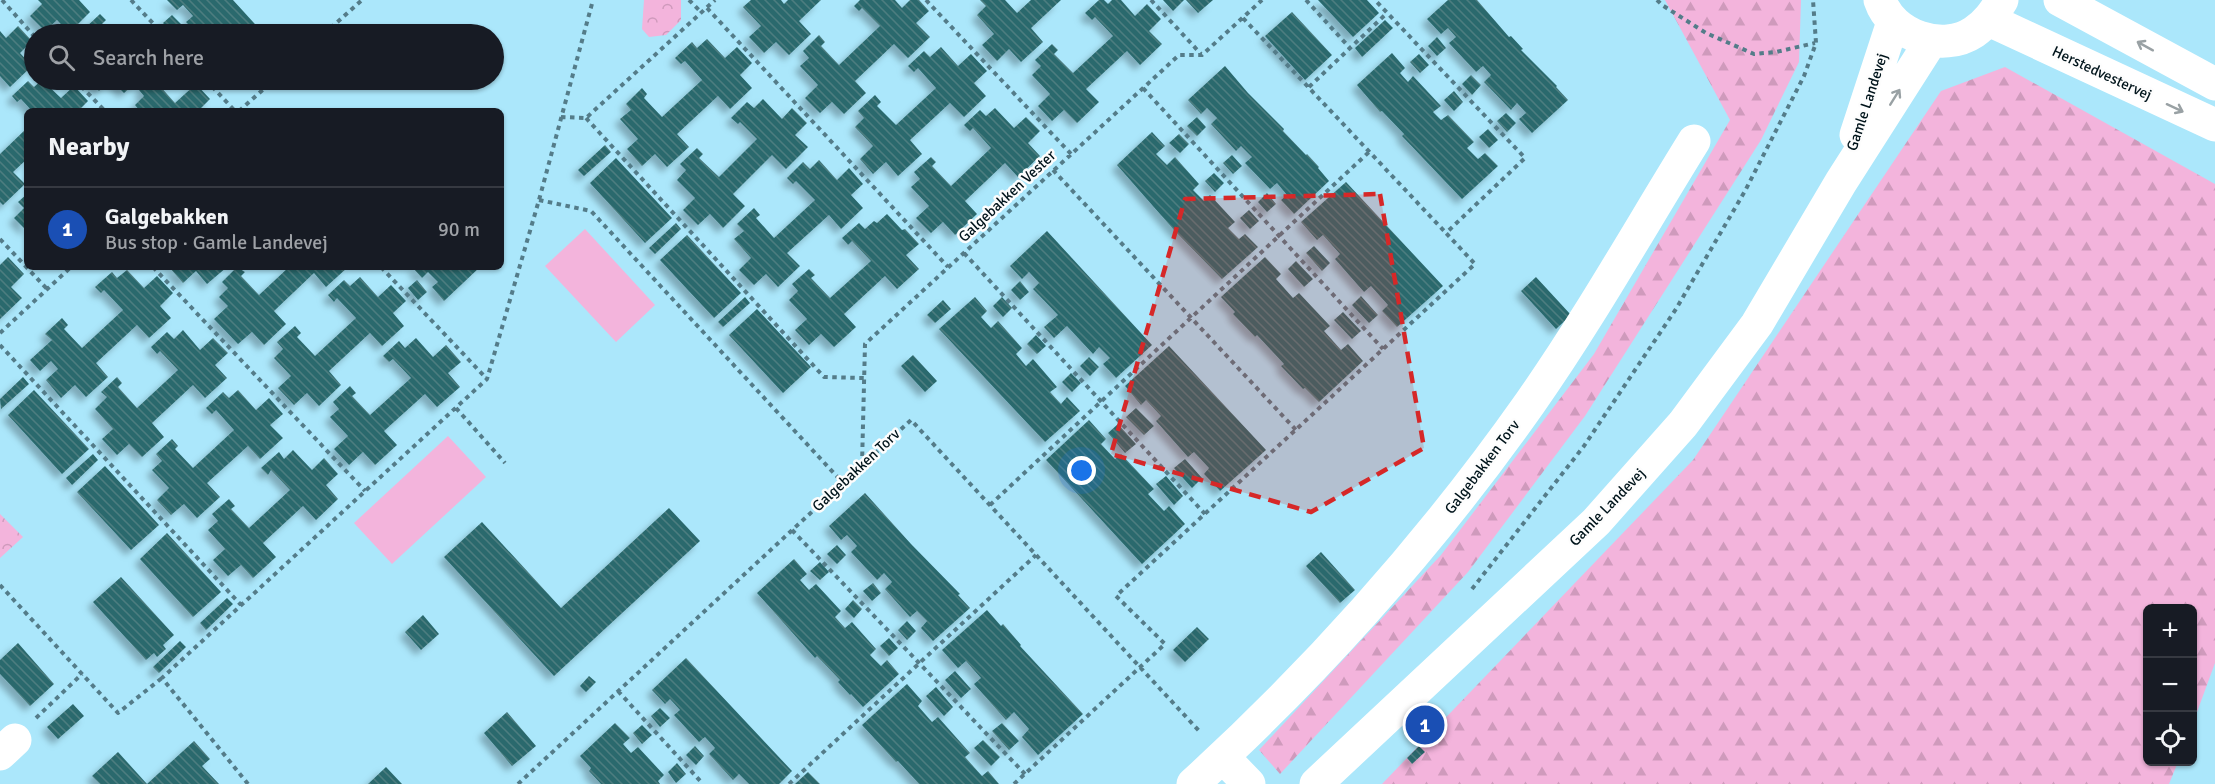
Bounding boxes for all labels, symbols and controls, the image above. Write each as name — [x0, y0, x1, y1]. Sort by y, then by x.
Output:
search box — [24, 24, 504, 90]
one-way arrow — [2137, 40, 2154, 52]
icon: search — [45, 41, 78, 74]
street label: Herstedvestervej — [2049, 42, 2155, 104]
text: Search here — [93, 44, 204, 71]
street label: Gamle Landevej — [1843, 51, 1891, 153]
one-way arrow — [1889, 89, 1901, 106]
one-way arrow — [2166, 102, 2184, 114]
text: Nearby — [48, 131, 129, 163]
street label: Galgebakken Vester — [955, 146, 1060, 246]
text: Galgebakken — [105, 203, 229, 230]
text: 1 — [62, 217, 73, 242]
text: 90 m — [438, 217, 480, 242]
text: Bus stop · Gamle Landevej — [105, 230, 328, 255]
street label: Galgebakken Torv — [1441, 416, 1523, 518]
street label: Galgebakken Torv — [809, 425, 904, 515]
your location — [1067, 456, 1096, 485]
street label: Gamle Landevej — [1565, 464, 1649, 550]
map controls — [2143, 604, 2197, 766]
button: + — [2143, 604, 2197, 658]
button: − — [2143, 658, 2197, 712]
pin: 1 — [1406, 702, 1444, 748]
button: locate — [2143, 712, 2197, 766]

